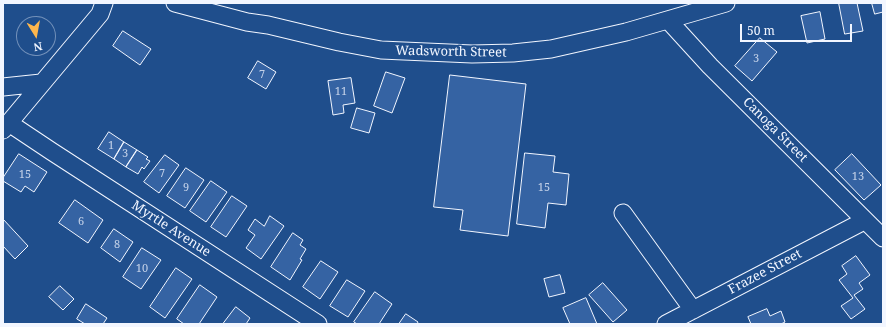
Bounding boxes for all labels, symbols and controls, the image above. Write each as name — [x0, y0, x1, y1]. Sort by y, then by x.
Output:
north arrow — [16, 16, 56, 56]
scale bar — [742, 16, 854, 42]
text: 50 m — [747, 22, 775, 39]
text: N — [33, 39, 44, 55]
street label: Wadsworth Street — [395, 43, 507, 61]
house number: 3 — [753, 52, 759, 66]
house number: 7 — [259, 68, 265, 82]
house number: 11 — [335, 85, 347, 99]
street label: Canoga Street — [739, 94, 811, 166]
house number: 1 — [108, 139, 114, 153]
house number: 3 — [122, 147, 128, 161]
house number: 7 — [159, 167, 165, 181]
house number: 15 — [19, 168, 31, 182]
house number: 13 — [852, 170, 864, 184]
house number: 9 — [183, 181, 189, 195]
house number: 15 — [538, 181, 550, 195]
street label: Myrtle Avenue — [129, 198, 213, 260]
house number: 6 — [78, 215, 84, 229]
house number: 8 — [114, 238, 120, 252]
street label: Frazee Street — [726, 246, 804, 298]
house number: 10 — [136, 262, 148, 276]

